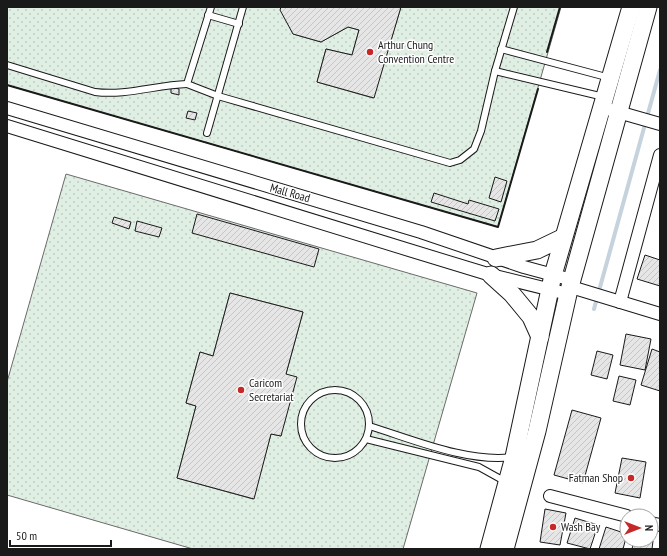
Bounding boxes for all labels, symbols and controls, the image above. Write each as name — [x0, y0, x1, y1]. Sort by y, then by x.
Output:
place label: Arthur Chung Convention Centre — [378, 37, 454, 66]
marker: Arthur Chung Convention Centre — [365, 47, 375, 57]
street label: Mall Road — [268, 180, 312, 205]
place label: Caricom Secretariat — [249, 375, 294, 404]
marker: Caricom Secretariat — [236, 385, 246, 395]
place label: Fatman Shop — [569, 470, 623, 485]
marker: Fatman Shop — [626, 473, 636, 483]
north arrow — [619, 508, 659, 548]
place label: Wash Bay — [561, 519, 601, 534]
scale bar — [10, 522, 111, 548]
marker: Wash Bay — [548, 522, 558, 532]
text: N — [642, 525, 656, 531]
text: 50 m — [16, 528, 37, 543]

